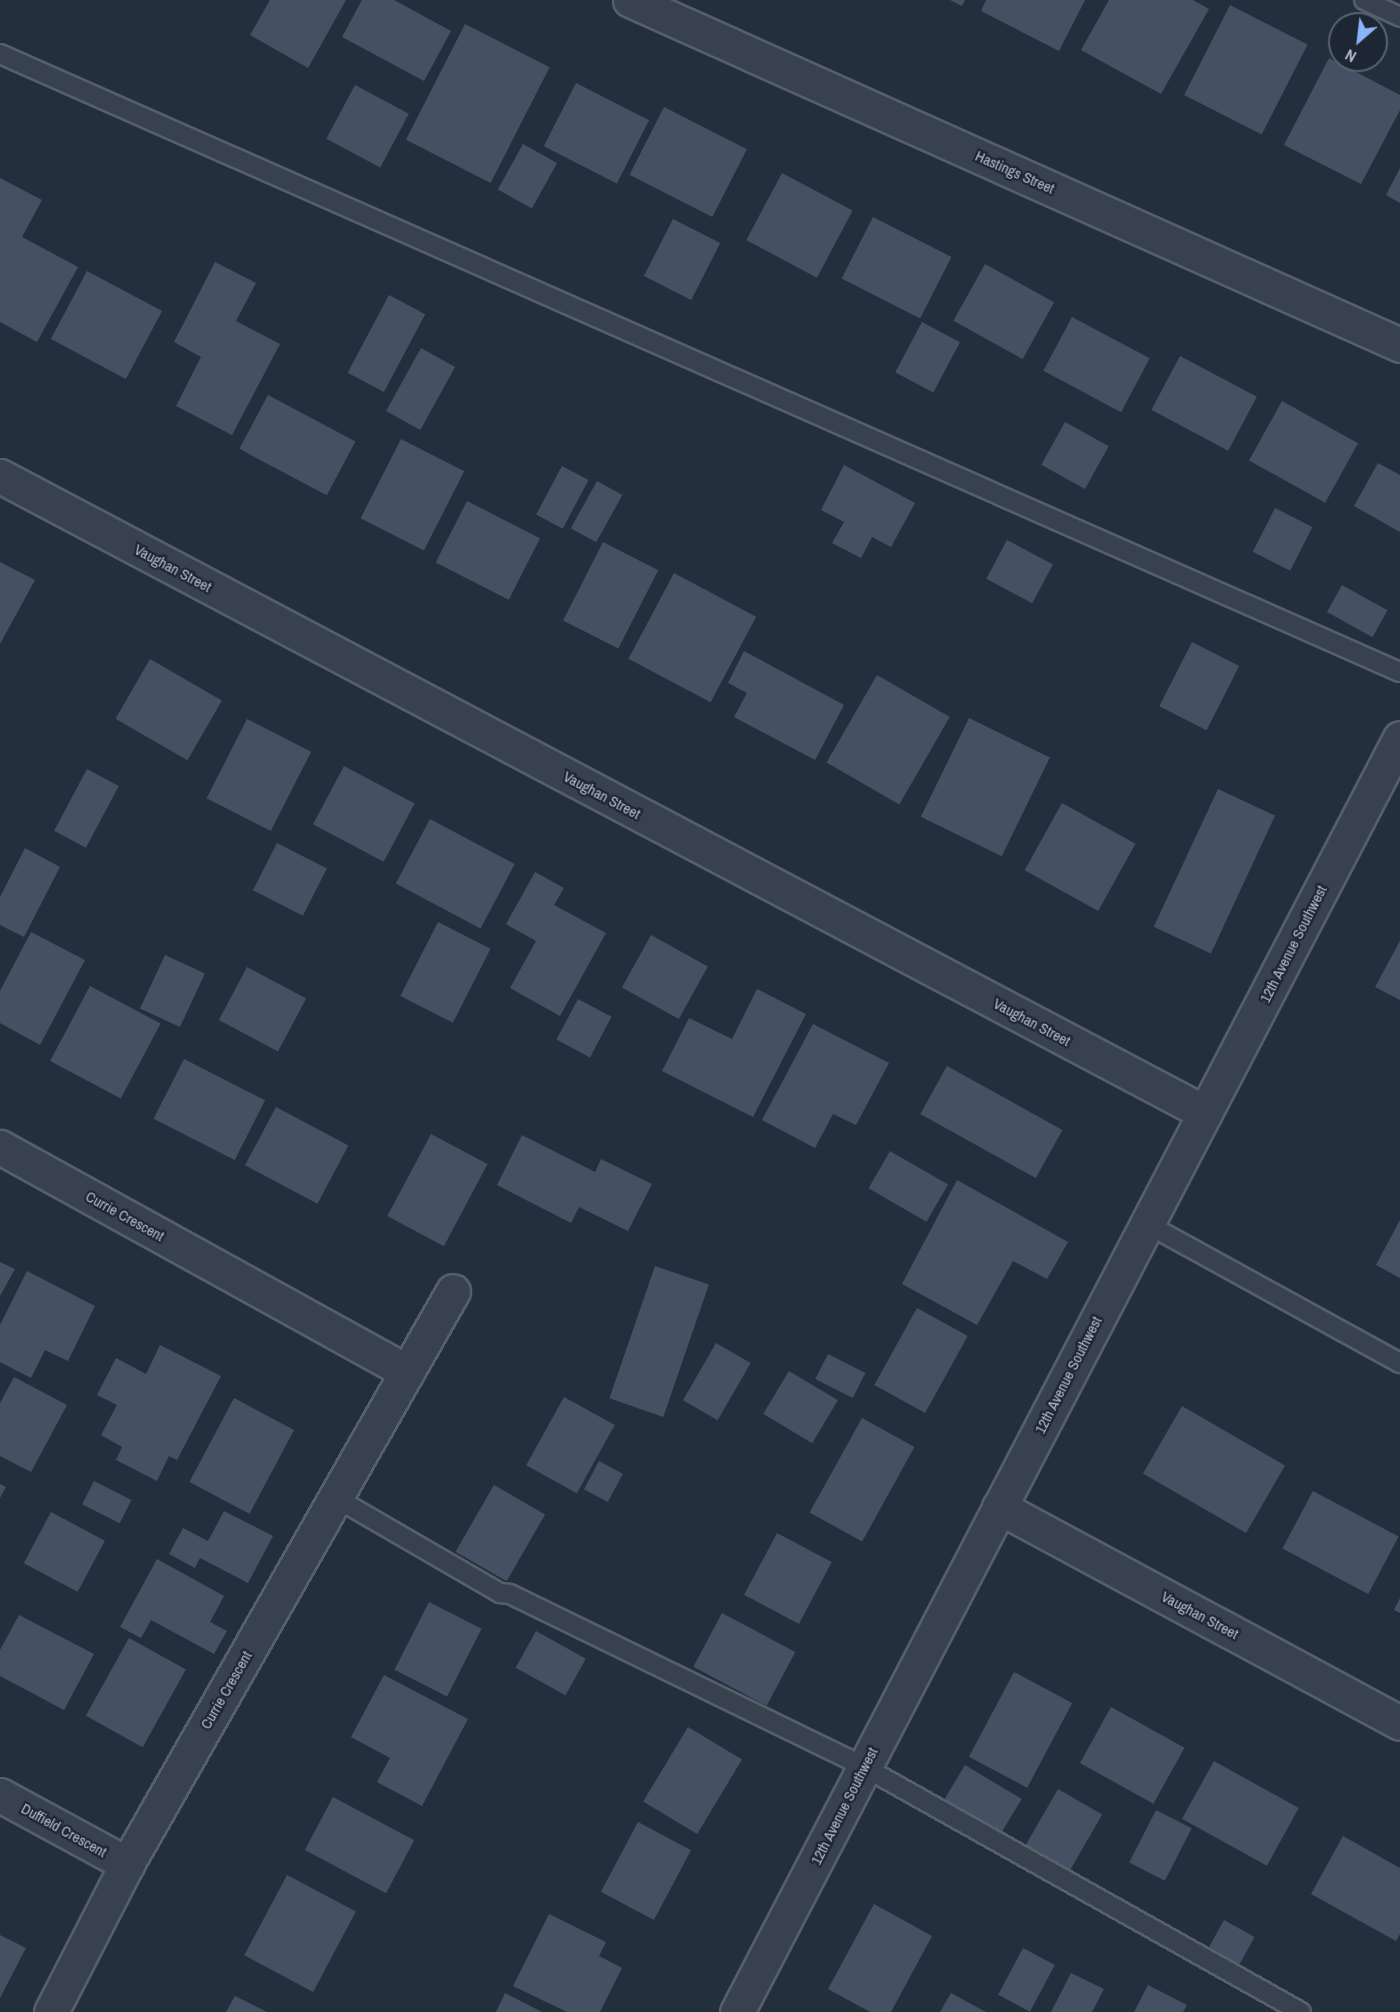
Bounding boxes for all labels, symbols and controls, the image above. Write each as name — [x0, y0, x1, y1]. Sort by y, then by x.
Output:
north arrow — [1328, 12, 1388, 72]
text: N — [1341, 44, 1360, 68]
street label: Hastings Street — [973, 147, 1057, 197]
street label: Vaughan Street — [131, 540, 215, 596]
street label: Vaughan Street — [560, 767, 644, 823]
street label: 12th Avenue Southwest — [1256, 882, 1330, 1006]
street label: Vaughan Street — [990, 994, 1074, 1050]
street label: Currie Crescent — [83, 1187, 167, 1245]
street label: 12th Avenue Southwest — [1031, 1313, 1105, 1437]
street label: Vaughan Street — [1158, 1587, 1242, 1643]
street label: Currie Crescent — [197, 1648, 255, 1732]
street label: 12th Avenue Southwest — [807, 1744, 881, 1868]
street label: Duffield Crescent — [18, 1799, 110, 1861]

